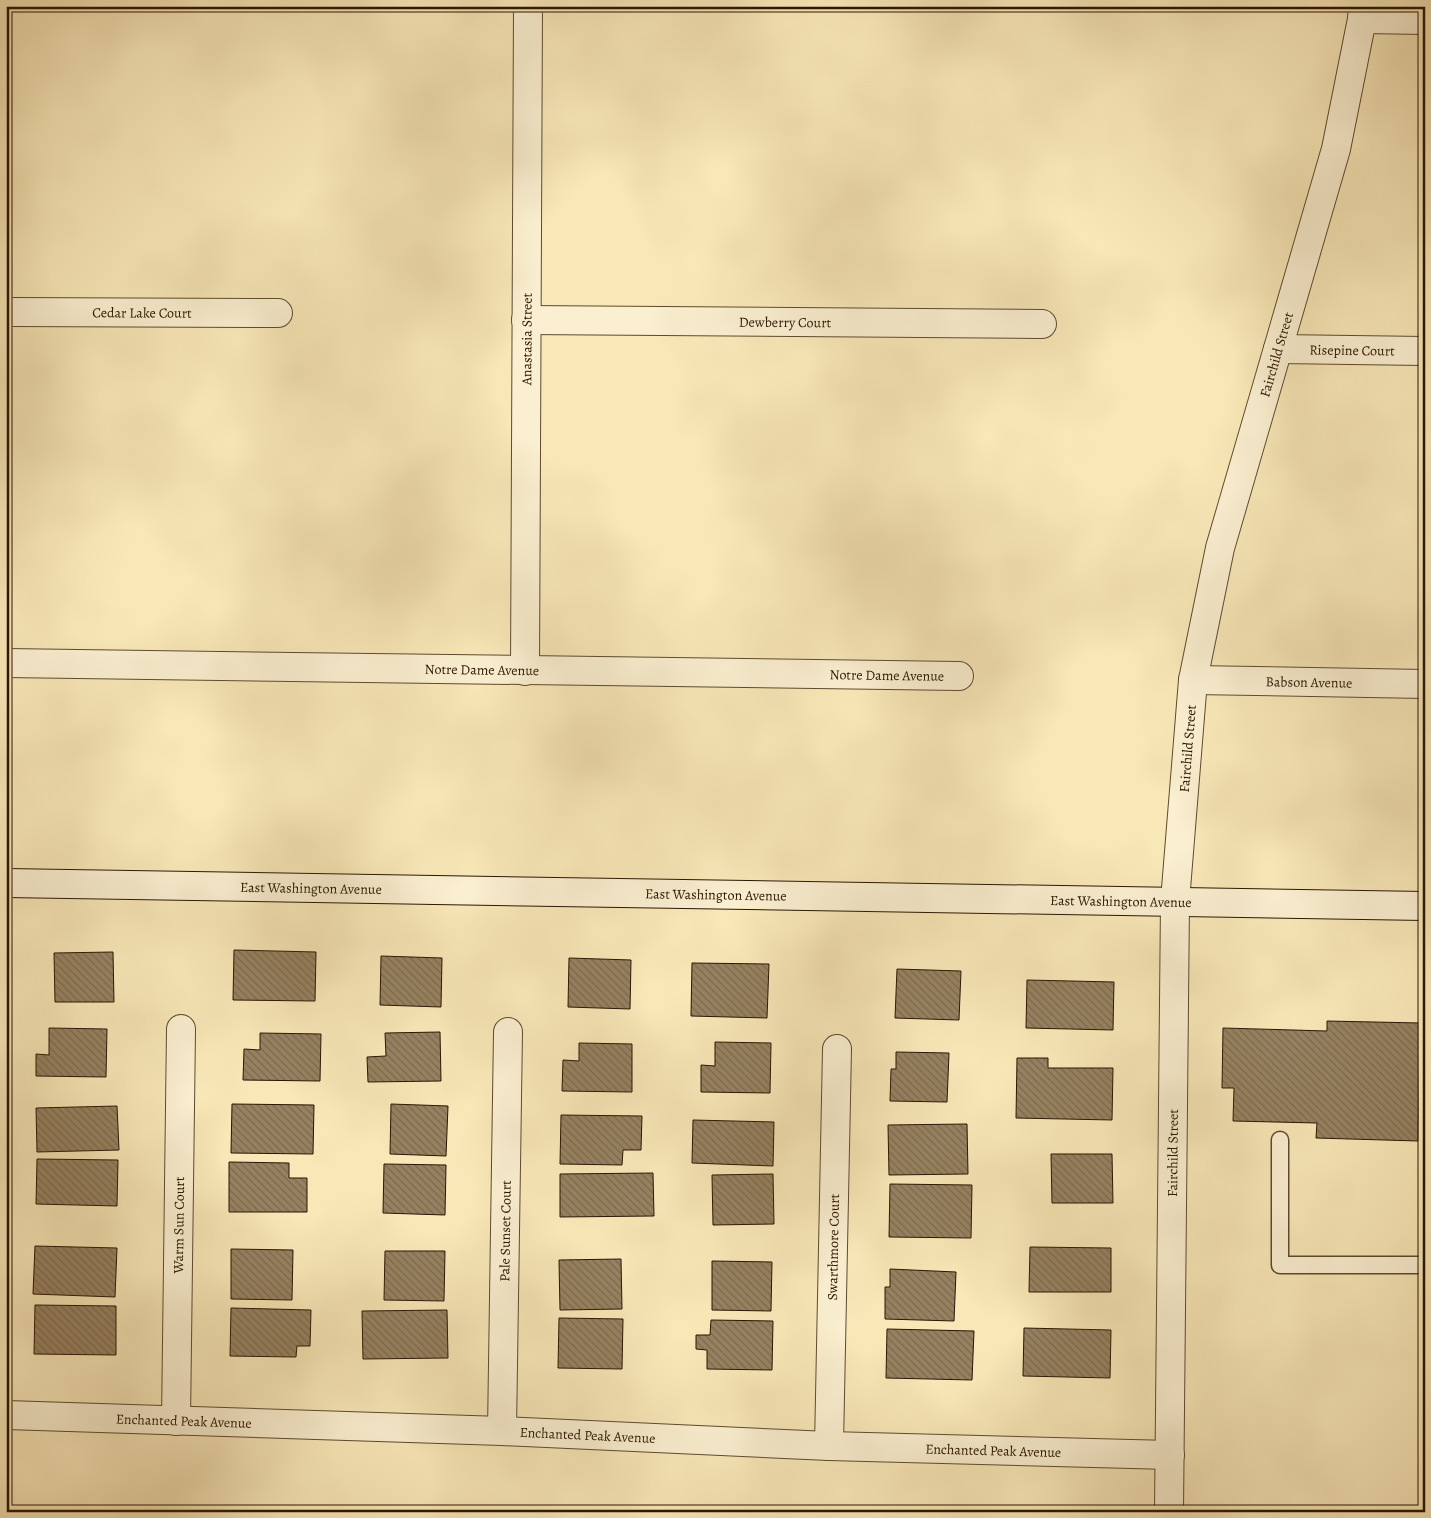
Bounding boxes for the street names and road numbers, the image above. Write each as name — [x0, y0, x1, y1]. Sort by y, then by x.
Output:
street label: Anastasia Street — [517, 292, 537, 386]
street label: Cedar Lake Court — [92, 303, 192, 323]
street label: Fairchild Street — [1255, 309, 1298, 399]
street label: Dewberry Court — [739, 313, 832, 332]
street label: Risepine Court — [1309, 340, 1395, 361]
street label: Notre Dame Avenue — [425, 660, 539, 680]
street label: Notre Dame Avenue — [830, 665, 944, 686]
street label: Babson Avenue — [1265, 672, 1353, 693]
street label: Fairchild Street — [1175, 704, 1201, 793]
street label: East Washington Avenue — [240, 878, 382, 899]
street label: East Washington Avenue — [645, 884, 787, 906]
street label: East Washington Avenue — [1050, 891, 1192, 912]
street label: Fairchild Street — [1163, 1109, 1183, 1197]
street label: Warm Sun Court — [169, 1176, 189, 1275]
street label: Pale Sunset Court — [495, 1180, 516, 1282]
street label: Swarthmore Court — [823, 1193, 844, 1301]
street label: Enchanted Peak Avenue — [116, 1410, 252, 1433]
street label: Enchanted Peak Avenue — [519, 1423, 656, 1448]
street label: Enchanted Peak Avenue — [925, 1440, 1061, 1462]

